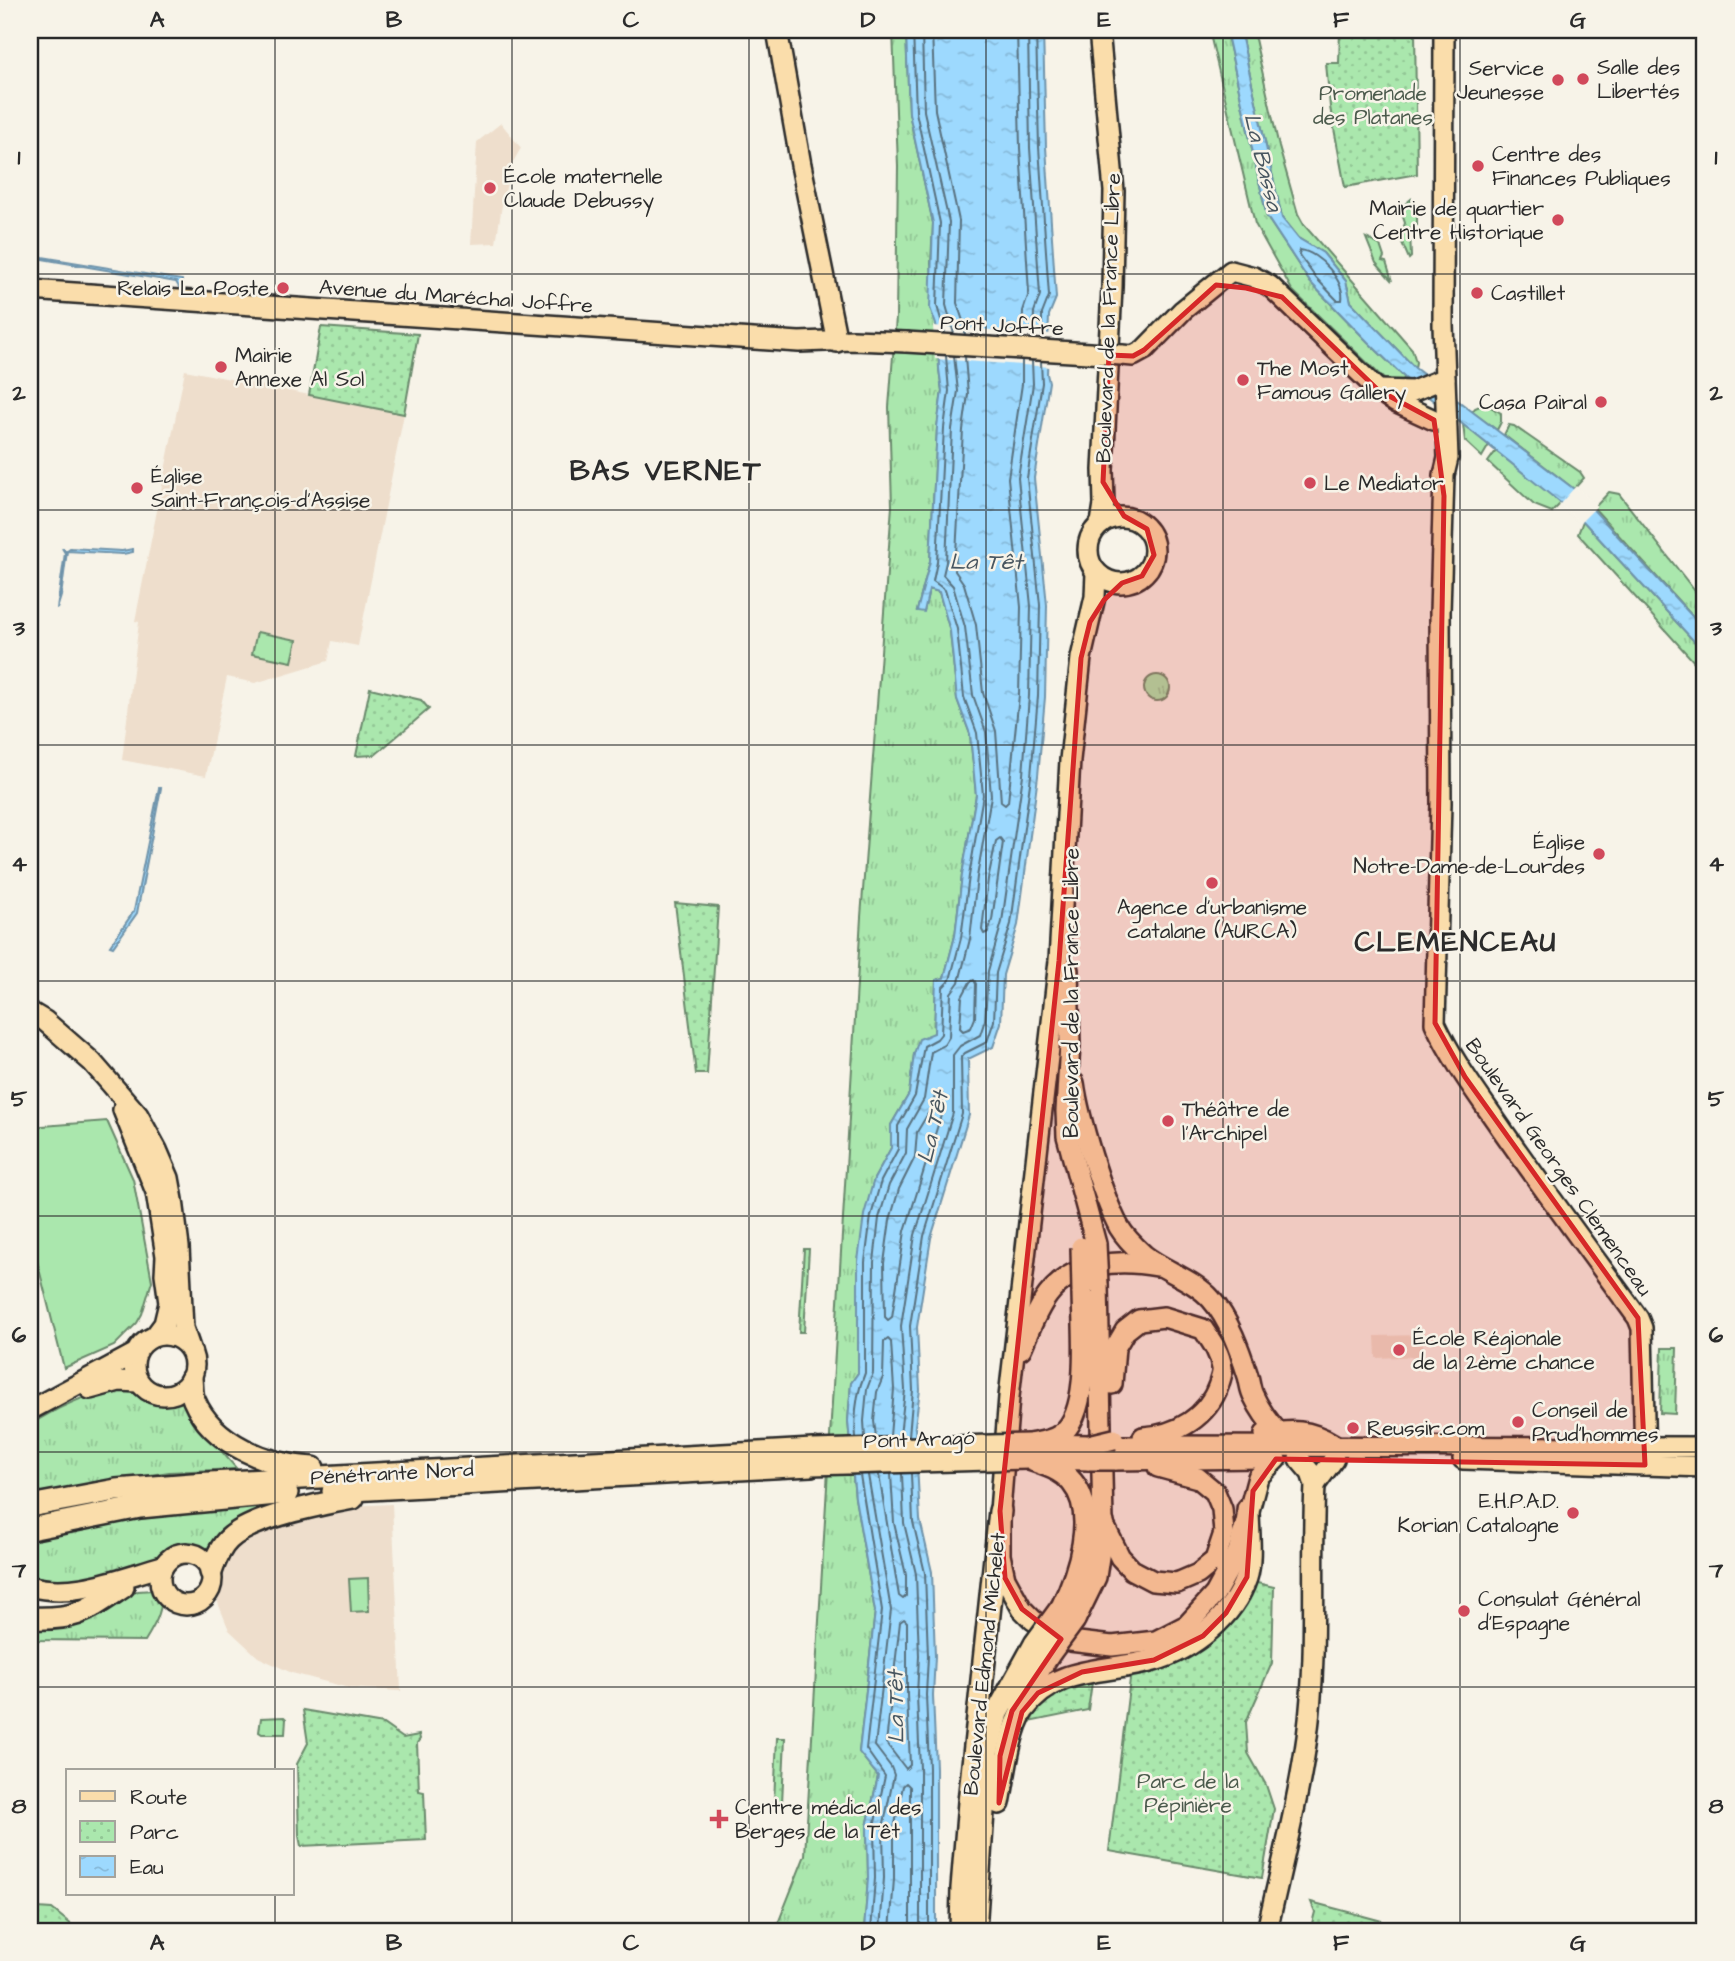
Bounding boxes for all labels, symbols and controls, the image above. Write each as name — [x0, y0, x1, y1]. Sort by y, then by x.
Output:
text: A — [150, 4, 165, 36]
text: B — [386, 4, 403, 36]
text: C — [623, 4, 640, 36]
text: D — [861, 4, 876, 36]
text: E — [1097, 4, 1111, 36]
text: F — [1333, 4, 1350, 36]
text: G — [1570, 4, 1586, 36]
place label: Salle des Libertés — [1597, 53, 1680, 106]
place label: Service Jeunesse — [1457, 54, 1544, 107]
marker: Salle des Libertés — [1575, 71, 1591, 87]
marker: Service Jeunesse — [1550, 72, 1566, 88]
park label: Promenade des Platanes — [1313, 79, 1433, 132]
water label: La Bassa — [1235, 110, 1291, 216]
place label: Centre des Finances Publiques — [1492, 140, 1671, 193]
text: 1 — [18, 141, 21, 173]
text: 1 — [1715, 141, 1718, 173]
marker: Centre des Finances Publiques — [1470, 158, 1486, 174]
place label: École maternelle Claude Debussy — [504, 162, 663, 217]
street label: Boulevard de la France Libre — [1089, 173, 1128, 464]
marker: École maternelle Claude Debussy — [482, 180, 498, 196]
place label: Mairie de quartier Centre Historique — [1369, 194, 1544, 247]
marker: Mairie de quartier Centre Historique — [1550, 212, 1566, 228]
street label: Avenue du Maréchal Joffre — [318, 272, 594, 321]
place label: Relais La Poste — [117, 274, 269, 303]
place label: Castillet — [1491, 279, 1566, 308]
marker: Relais La Poste — [275, 280, 291, 296]
marker: Castillet — [1469, 285, 1485, 301]
street label: Pont Joffre — [940, 308, 1064, 343]
place label: Mairie Annexe Al Sol — [235, 341, 364, 394]
place label: The Most Famous Gallery — [1257, 354, 1407, 409]
marker: Mairie Annexe Al Sol — [213, 359, 229, 375]
marker: The Most Famous Gallery — [1235, 372, 1251, 388]
text: 2 — [11, 377, 26, 409]
text: 2 — [1708, 377, 1723, 409]
place label: Casa Pairal — [1479, 388, 1587, 417]
marker: Casa Pairal — [1593, 394, 1609, 410]
district label: BAS VERNET — [570, 452, 762, 491]
place label: Église Saint-François-d'Assise — [151, 462, 370, 515]
place label: Le Mediator — [1324, 469, 1444, 498]
marker: Le Mediator — [1302, 475, 1318, 491]
marker: Église Saint-François-d'Assise — [129, 480, 145, 496]
water label: La Têt — [950, 546, 1025, 578]
text: 3 — [12, 612, 25, 644]
text: 3 — [1709, 612, 1722, 644]
place label: Église Notre-Dame-de-Lourdes — [1354, 828, 1585, 881]
marker: Église Notre-Dame-de-Lourdes — [1591, 846, 1607, 862]
text: 4 — [11, 848, 27, 880]
street label: Boulevard de la France Libre — [1057, 848, 1086, 1138]
text: 4 — [1708, 848, 1724, 880]
marker: Agence d'urbanisme catalane (AURCA) — [1204, 875, 1220, 891]
place label: Agence d'urbanisme catalane (AURCA) — [1117, 893, 1307, 946]
district label: CLEMENCEAU — [1354, 923, 1558, 962]
street label: Boulevard Georges Clemenceau — [1457, 1033, 1659, 1303]
text: 5 — [11, 1083, 28, 1115]
text: 5 — [1708, 1083, 1725, 1115]
water label: La Têt — [909, 1085, 957, 1166]
place label: Théâtre de l'Archipel — [1182, 1095, 1290, 1149]
marker: Théâtre de l'Archipel — [1160, 1113, 1176, 1129]
text: 6 — [12, 1319, 27, 1351]
text: 6 — [1709, 1319, 1724, 1351]
place label: École Régionale de la 2ème chance — [1413, 1324, 1595, 1377]
marker: École Régionale de la 2ème chance — [1391, 1342, 1407, 1358]
place label: Conseil de Prud'hommes — [1532, 1396, 1659, 1449]
place label: Reussir.com — [1367, 1414, 1485, 1443]
marker: Conseil de Prud'hommes — [1510, 1414, 1526, 1430]
marker: Reussir.com — [1345, 1420, 1361, 1436]
street label: Pont Aragó — [863, 1423, 975, 1458]
street label: Pénétrante Nord — [310, 1455, 475, 1492]
place label: E.H.P.A.D. Korian Catalogne — [1398, 1487, 1559, 1542]
marker: E.H.P.A.D. Korian Catalogne — [1565, 1505, 1581, 1521]
street label: Boulevard Edmond Michelet — [956, 1531, 1013, 1797]
text: 7 — [11, 1554, 27, 1586]
text: 7 — [1708, 1554, 1724, 1586]
place label: Consulat Général d'Espagne — [1478, 1585, 1641, 1640]
marker: Consulat Général d'Espagne — [1456, 1603, 1472, 1619]
water label: La Têt — [879, 1668, 913, 1744]
park label: Parc de la Pépinière — [1137, 1767, 1239, 1821]
legend — [66, 1769, 294, 1895]
text: Route — [130, 1783, 187, 1812]
text: 8 — [12, 1790, 27, 1822]
text: 8 — [1709, 1790, 1724, 1822]
place label: Centre médical des Berges de la Têt — [735, 1793, 922, 1848]
marker: Centre médical des Berges de la Têt — [709, 1809, 729, 1829]
text: Parc — [130, 1818, 179, 1847]
text: Eau — [130, 1853, 164, 1882]
text: A — [150, 1927, 165, 1959]
text: B — [386, 1927, 403, 1959]
text: C — [623, 1927, 640, 1959]
text: D — [861, 1927, 876, 1959]
text: E — [1097, 1927, 1111, 1959]
text: F — [1333, 1927, 1350, 1959]
text: G — [1570, 1927, 1586, 1959]

